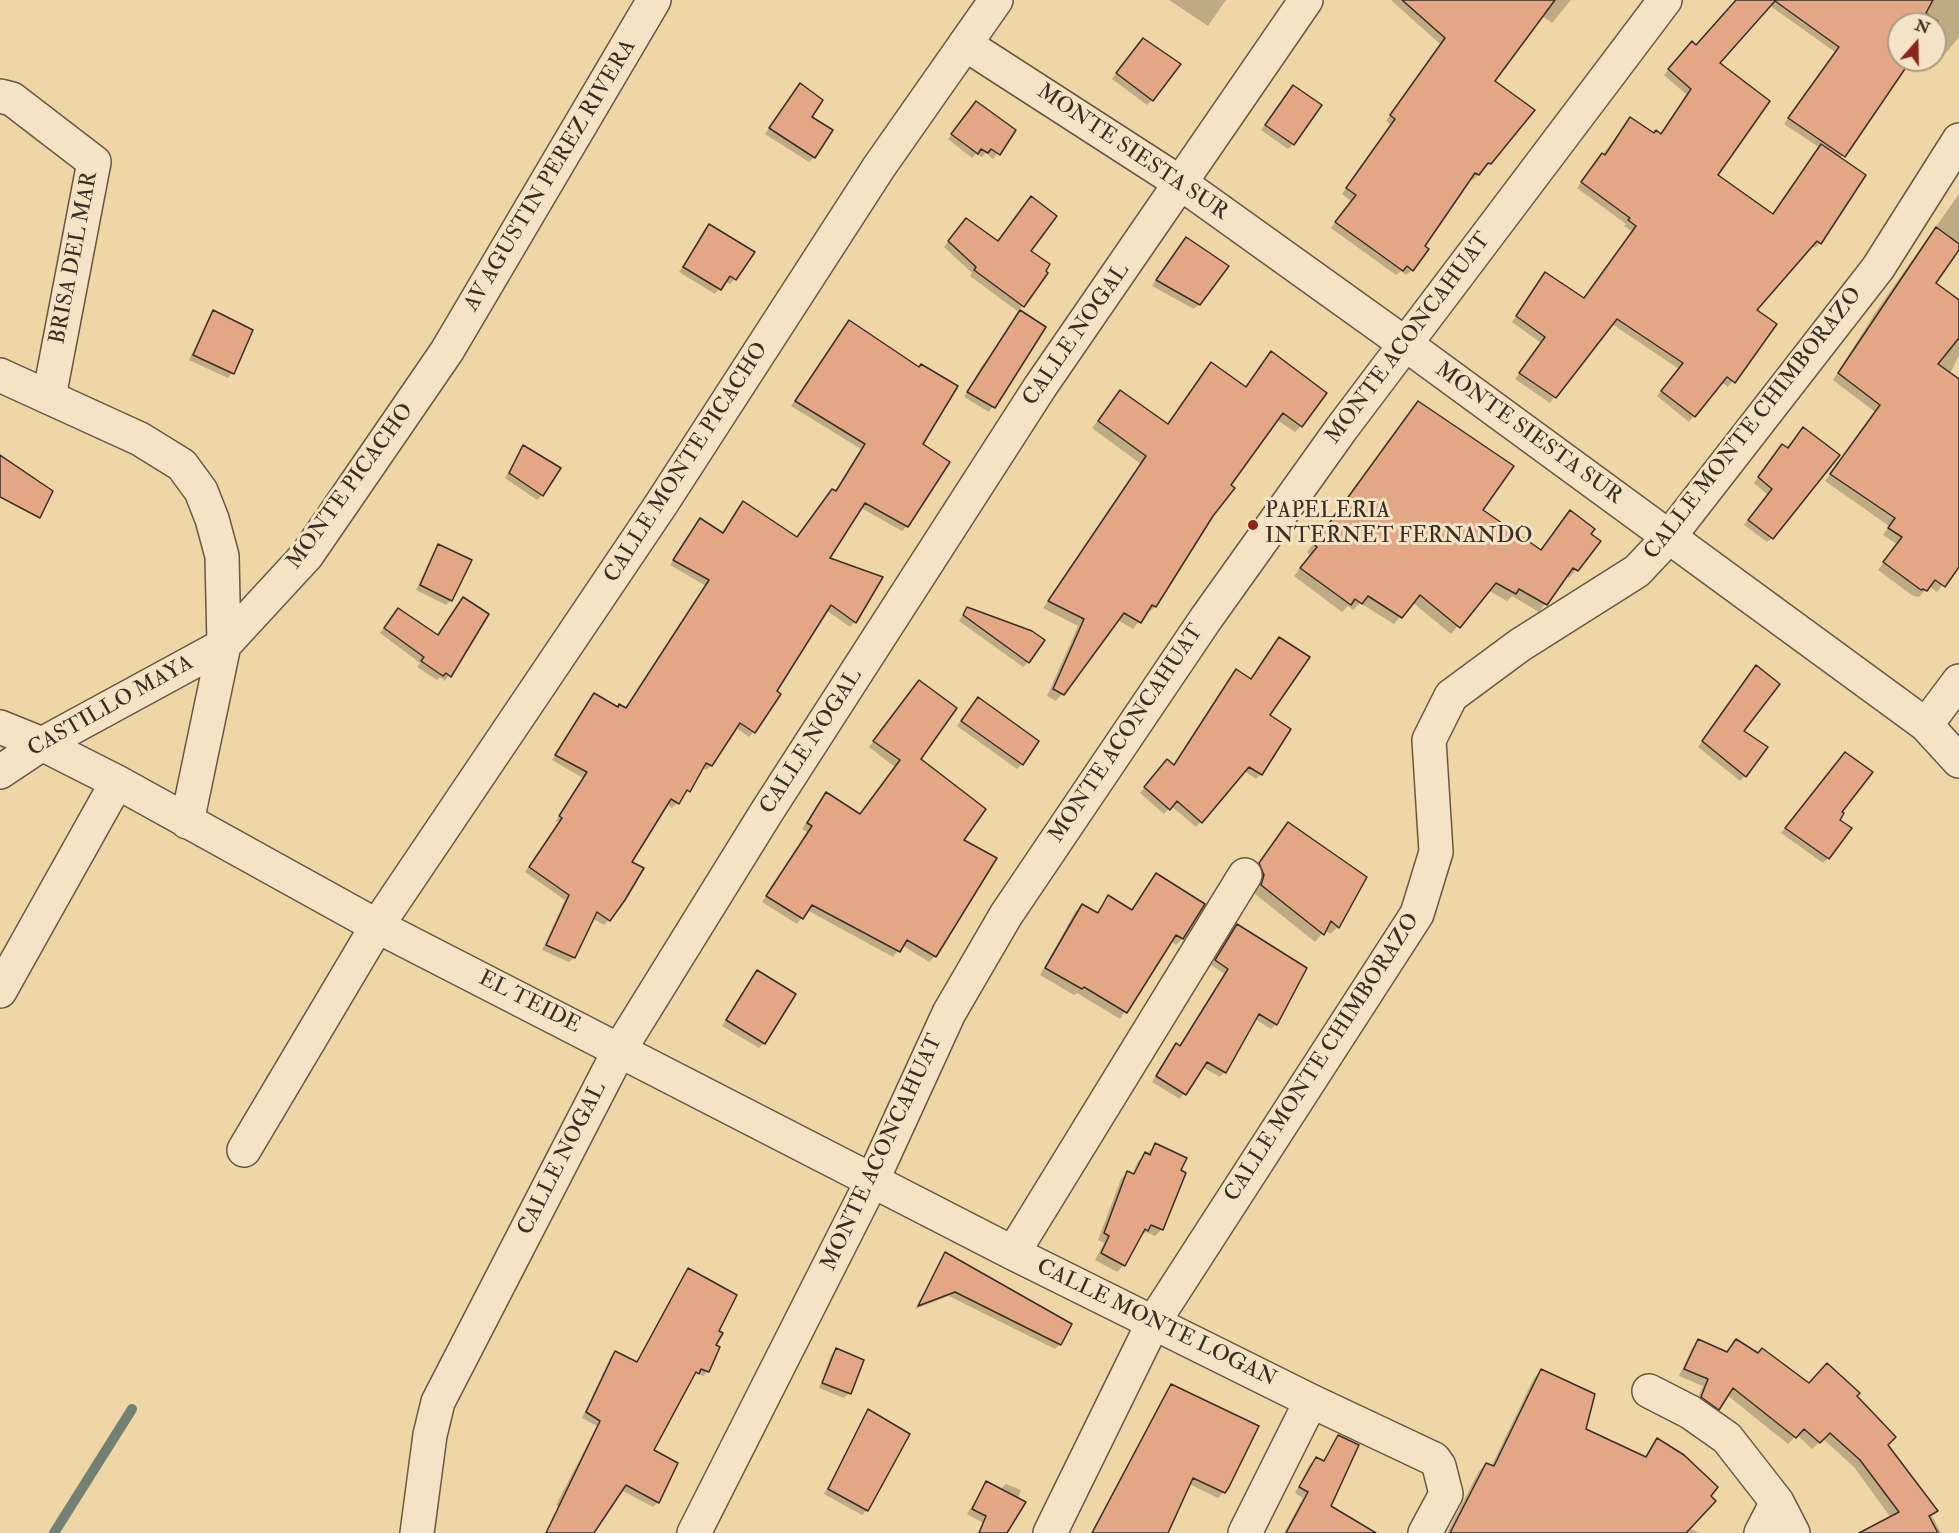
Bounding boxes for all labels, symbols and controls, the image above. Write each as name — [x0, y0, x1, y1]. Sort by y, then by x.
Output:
north arrow — [1887, 12, 1947, 72]
text: N — [1912, 15, 1933, 39]
street label: AV AGUSTIN PEREZ RIVERA — [459, 35, 643, 317]
street label: MONTE SIESTA SUR — [1031, 79, 1233, 227]
street label: BRISA DEL MAR — [45, 170, 105, 346]
street label: MONTE ACONCAHUAT — [1321, 228, 1497, 450]
street label: CALLE NOGAL — [1018, 259, 1136, 411]
street label: CALLE MONTE CHIMBORAZO — [1639, 283, 1869, 565]
street label: CALLE MONTE PICACHO — [599, 338, 775, 588]
street label: MONTE SIESTA SUR — [1429, 357, 1627, 511]
street label: MONTE PICACHO — [282, 399, 420, 575]
place label: PAPELERIA INTERNET FERNANDO — [1265, 499, 1532, 550]
marker: PAPELERIA INTERNET FERNANDO — [1246, 518, 1260, 532]
street label: MONTE ACONCAHUAT — [1044, 620, 1210, 848]
street label: CASTILLO MAYA — [24, 651, 198, 763]
street label: CALLE NOGAL — [755, 664, 869, 820]
street label: CALLE MONTE CHIMBORAZO — [1220, 909, 1426, 1207]
street label: EL TEIDE — [474, 966, 584, 1040]
street label: MONTE ACONCAHUAT — [817, 1031, 949, 1275]
street label: CALLE NOGAL — [513, 1078, 613, 1240]
street label: CALLE MONTE LOGAN — [1032, 1254, 1280, 1394]

